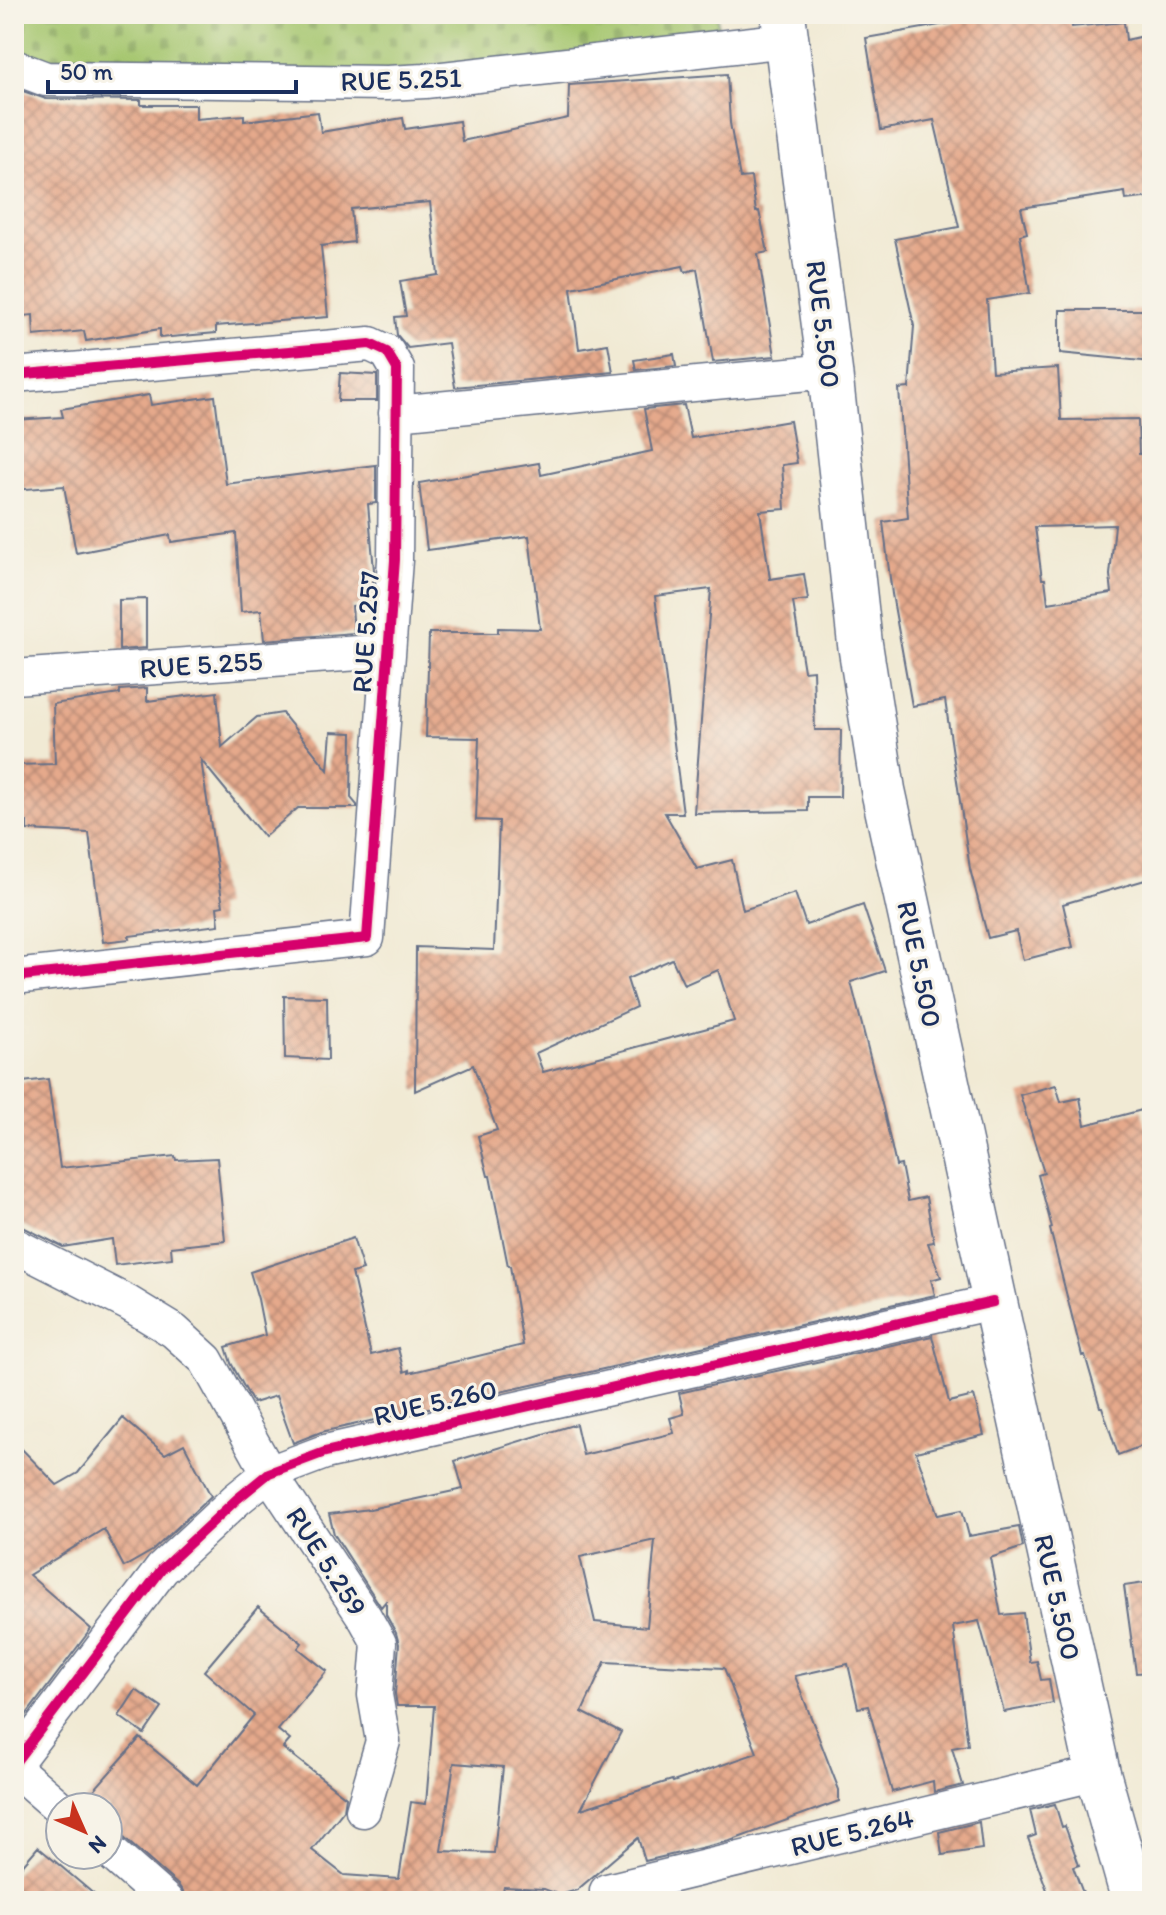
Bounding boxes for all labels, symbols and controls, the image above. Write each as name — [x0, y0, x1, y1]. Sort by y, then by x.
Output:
scale bar — [48, 44, 296, 94]
text: 50 m — [60, 57, 113, 86]
street label: RUE 5.251 — [340, 60, 462, 98]
street label: RUE 5.500 — [799, 258, 849, 390]
street label: RUE 5.257 — [344, 570, 386, 694]
street label: RUE 5.255 — [138, 643, 264, 685]
street label: RUE 5.500 — [890, 898, 950, 1030]
street label: RUE 5.260 — [370, 1371, 500, 1433]
street label: RUE 5.259 — [279, 1500, 375, 1622]
street label: RUE 5.500 — [1027, 1531, 1089, 1663]
north arrow — [44, 1791, 124, 1871]
street label: RUE 5.264 — [787, 1800, 917, 1864]
text: N — [83, 1830, 113, 1860]

